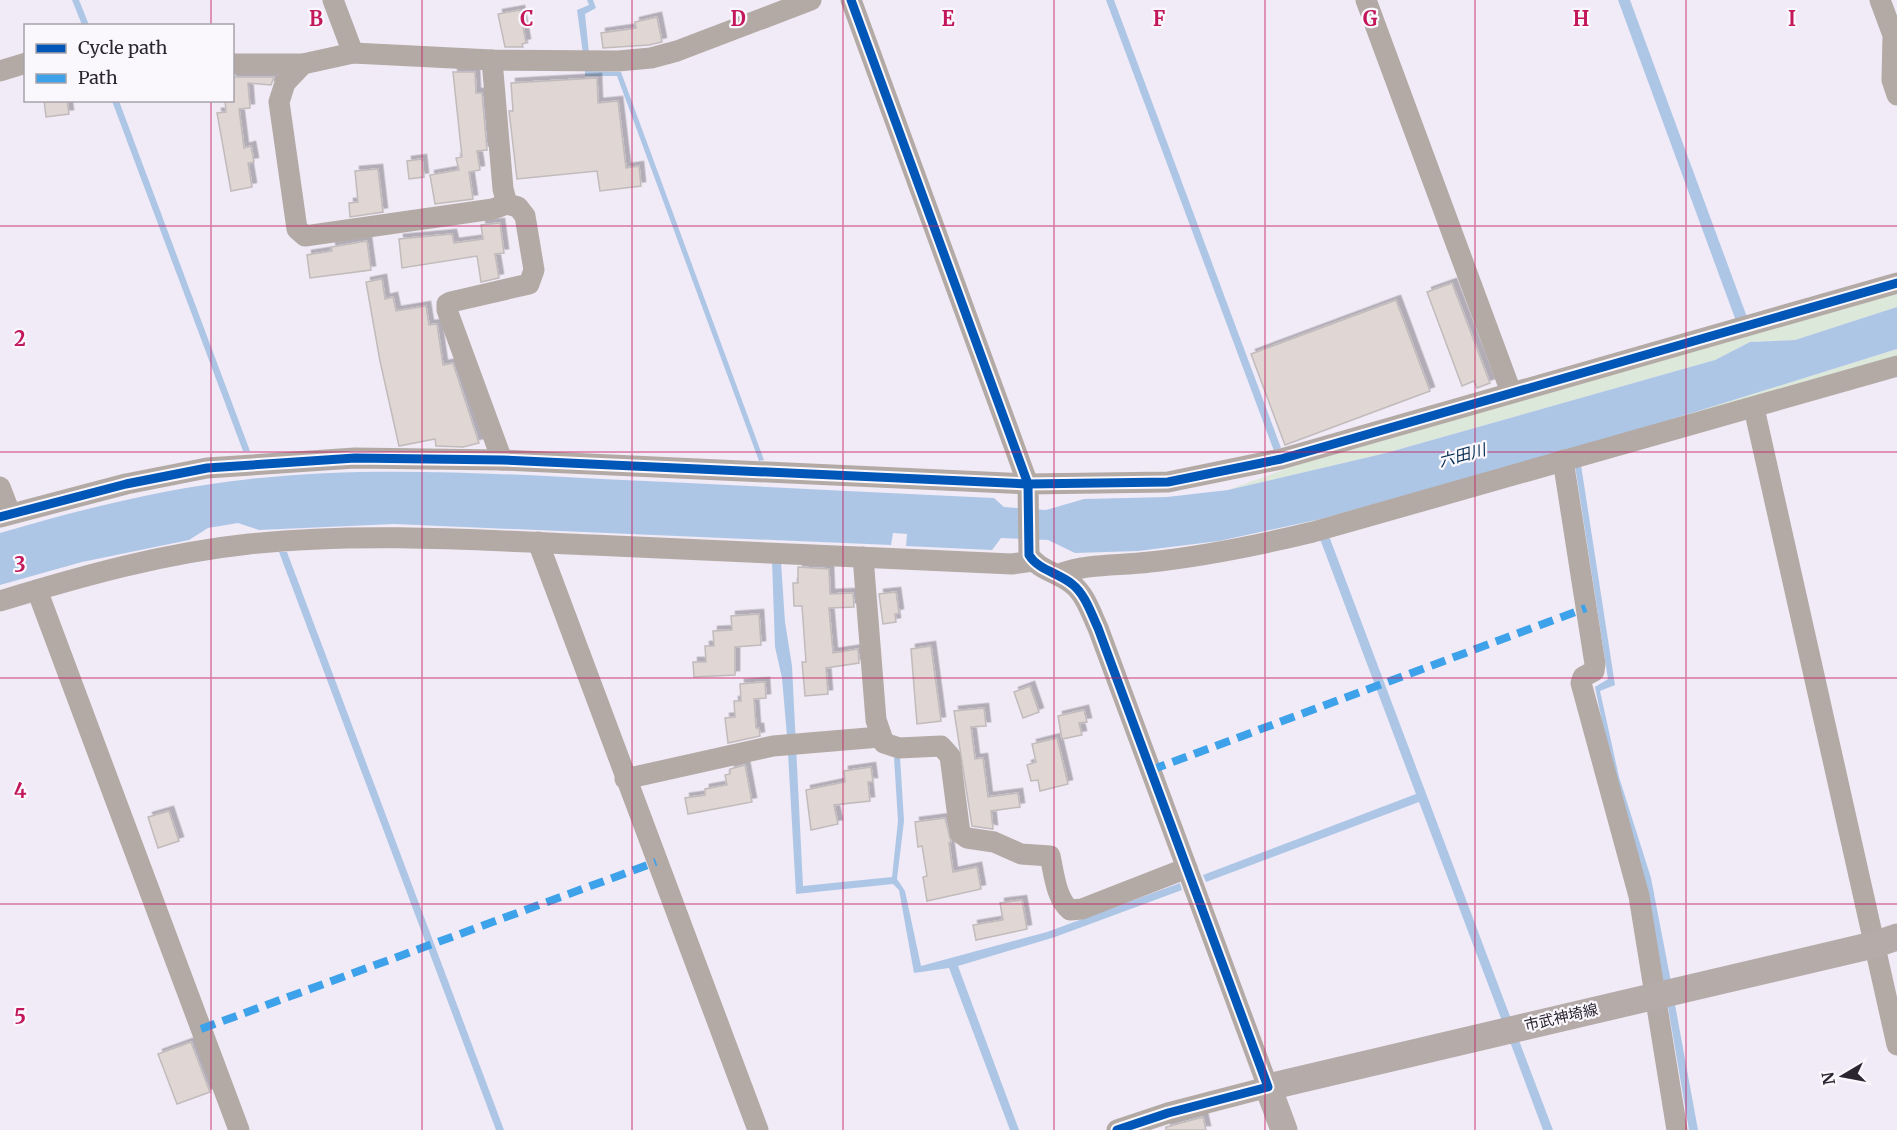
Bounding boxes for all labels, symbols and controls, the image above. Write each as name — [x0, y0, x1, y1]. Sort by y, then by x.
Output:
text: B — [309, 6, 323, 31]
text: C — [520, 6, 534, 31]
text: D — [730, 6, 746, 31]
text: E — [941, 6, 955, 31]
text: F — [1153, 6, 1166, 31]
text: G — [1363, 6, 1378, 31]
text: H — [1573, 6, 1589, 31]
text: I — [1788, 6, 1796, 31]
legend — [24, 24, 234, 102]
text: Cycle path — [78, 36, 168, 59]
text: Path — [78, 66, 118, 89]
text: 2 — [14, 326, 26, 351]
water label: 六田川 — [1436, 439, 1490, 471]
text: 3 — [14, 552, 26, 577]
text: 4 — [14, 778, 27, 803]
street label: 市武神埼線 — [1522, 999, 1600, 1035]
text: 5 — [14, 1004, 26, 1029]
north arrow — [1813, 1046, 1873, 1106]
text: N — [1817, 1070, 1839, 1087]

